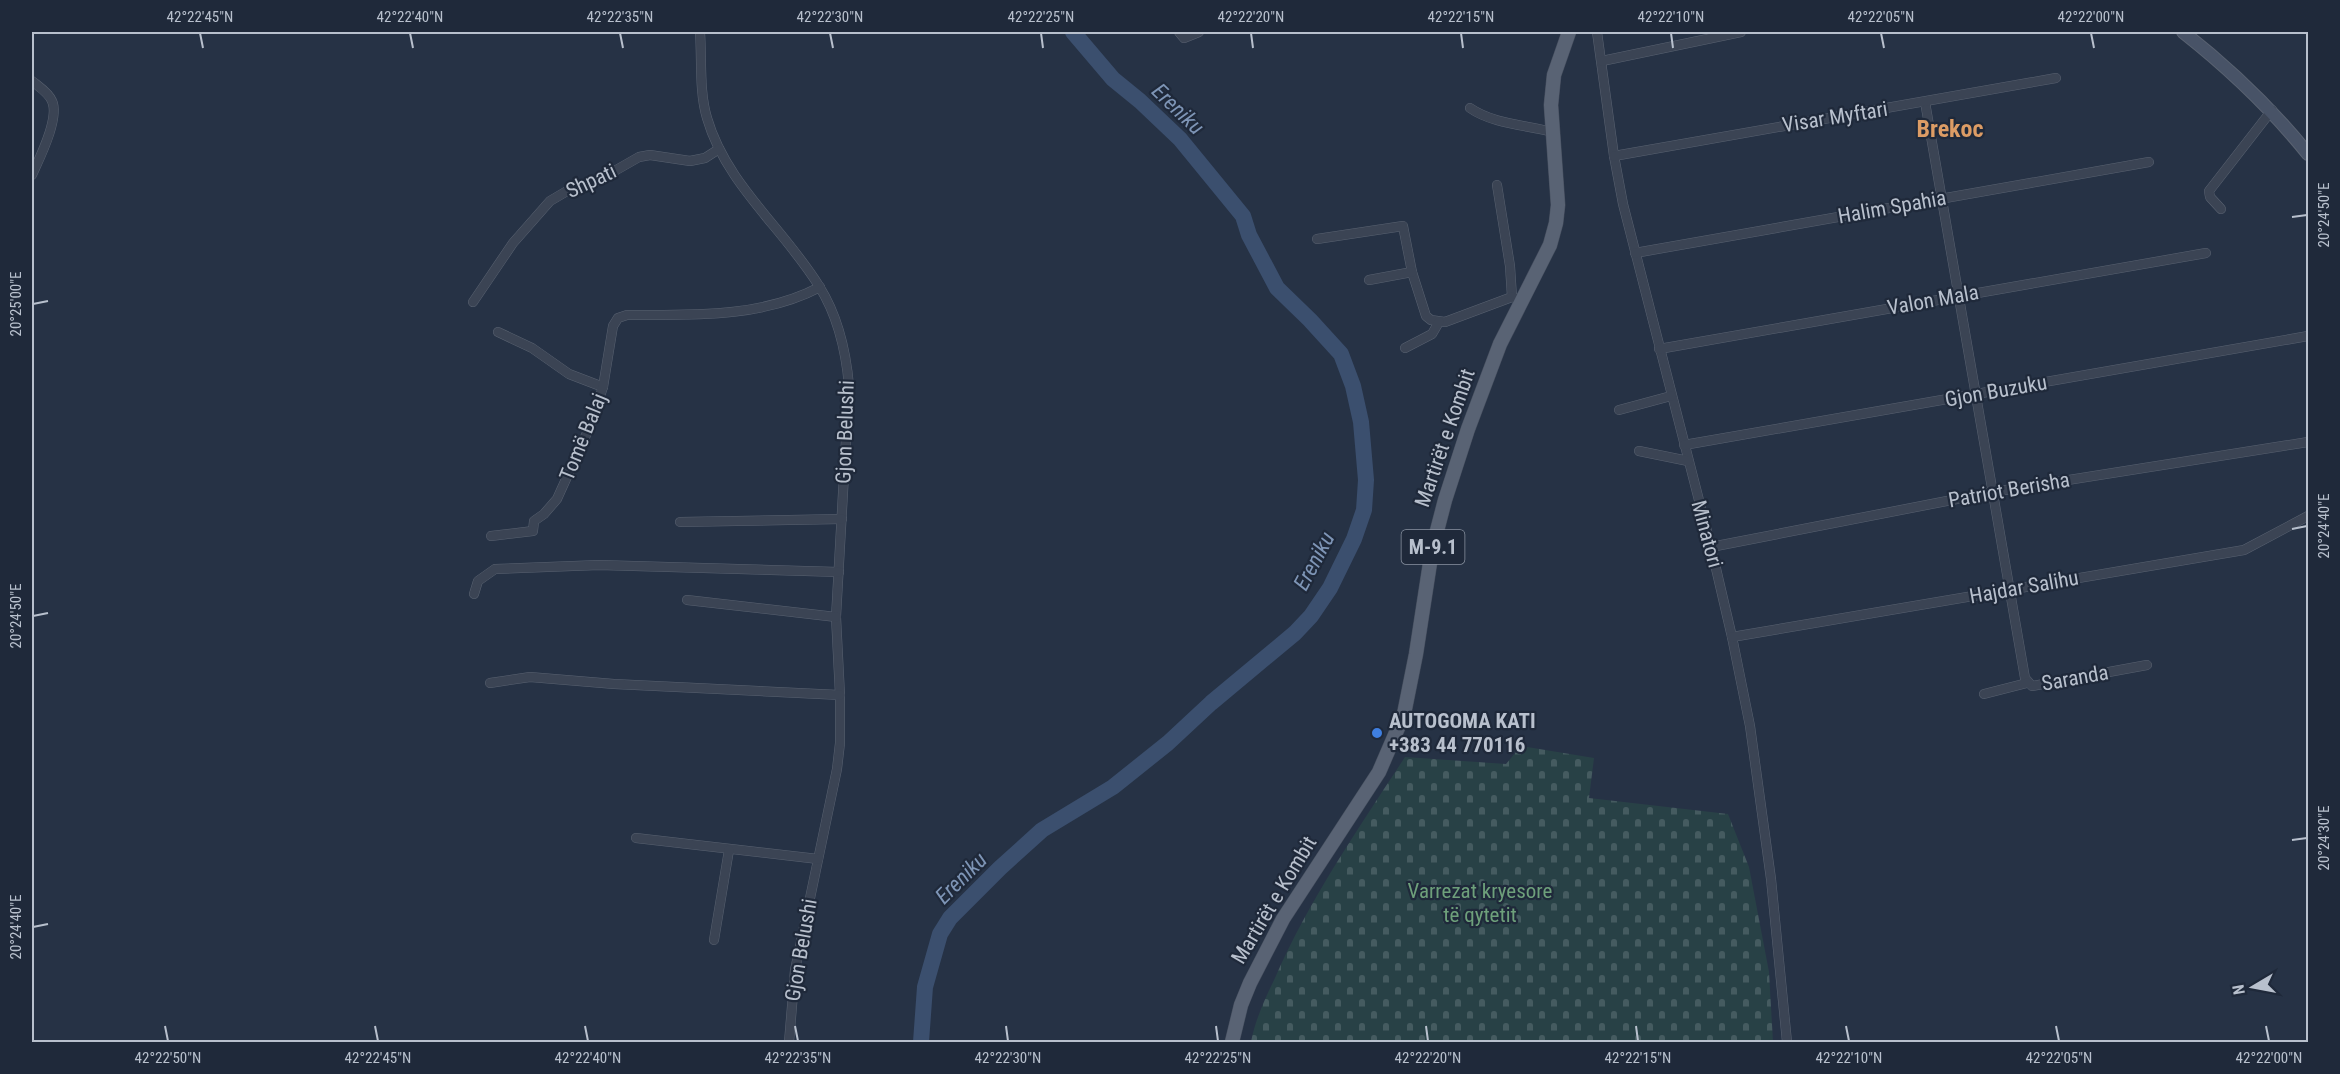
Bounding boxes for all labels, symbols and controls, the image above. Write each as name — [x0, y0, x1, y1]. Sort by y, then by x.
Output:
text: 42°22'45"N — [167, 8, 233, 26]
text: 42°22'40"N — [377, 8, 443, 26]
text: 42°22'35"N — [587, 8, 653, 26]
text: 42°22'30"N — [797, 8, 863, 26]
text: 42°22'25"N — [1008, 8, 1074, 26]
text: 42°22'20"N — [1218, 8, 1284, 26]
text: 42°22'15"N — [1428, 8, 1494, 26]
text: 42°22'10"N — [1638, 8, 1704, 26]
text: 42°22'05"N — [1848, 8, 1914, 26]
text: 42°22'00"N — [2058, 8, 2124, 26]
water label: Ereniku — [1147, 78, 1209, 140]
street label: Visar Myftari — [1781, 97, 1889, 137]
district label: Brekoc — [1916, 115, 1984, 143]
street label: Shpati — [562, 159, 620, 203]
text: 20°24'50"E — [2315, 183, 2333, 247]
street label: Halim Spahia — [1836, 186, 1948, 228]
text: 20°25'00"E — [7, 272, 25, 336]
street label: Valon Mala — [1885, 280, 1981, 320]
street label: Martirët e Kombit — [1410, 366, 1480, 510]
street label: Gjon Buzuku — [1943, 370, 2049, 412]
street label: Gjon Belushi — [831, 380, 859, 484]
street label: Tomë Balaj — [555, 390, 611, 484]
street label: Patriot Berisha — [1946, 468, 2072, 512]
text: 20°24'40"E — [2315, 494, 2333, 558]
street label: Minatori — [1687, 498, 1727, 570]
water label: Ereniku — [1288, 528, 1340, 594]
road number: M-9.1 — [1402, 530, 1464, 564]
street label: Hajdar Salihu — [1968, 566, 2080, 608]
text: 20°24'50"E — [7, 584, 25, 648]
street label: Saranda — [2040, 660, 2110, 696]
place label: AUTOGOMA KATI +383 44 770116 — [1389, 709, 1536, 757]
marker: AUTOGOMA KATI +383 44 770116 — [1370, 726, 1384, 740]
text: 20°24'30"E — [2315, 806, 2333, 870]
street label: Martirët e Kombit — [1226, 832, 1322, 968]
water label: Ereniku — [930, 847, 992, 909]
park label: Varrezat kryesore të qytetit — [1408, 879, 1553, 927]
text: 20°24'40"E — [7, 895, 25, 959]
street label: Gjon Belushi — [780, 897, 822, 1003]
north arrow — [2223, 957, 2283, 1017]
text: N — [2229, 983, 2249, 996]
text: 42°22'50"N — [135, 1049, 201, 1067]
text: 42°22'45"N — [345, 1049, 411, 1067]
text: 42°22'40"N — [555, 1049, 621, 1067]
text: 42°22'35"N — [765, 1049, 831, 1067]
text: 42°22'30"N — [975, 1049, 1041, 1067]
text: 42°22'25"N — [1185, 1049, 1251, 1067]
text: 42°22'20"N — [1395, 1049, 1461, 1067]
text: 42°22'15"N — [1605, 1049, 1671, 1067]
text: 42°22'10"N — [1816, 1049, 1882, 1067]
text: 42°22'05"N — [2026, 1049, 2092, 1067]
text: 42°22'00"N — [2236, 1049, 2302, 1067]

